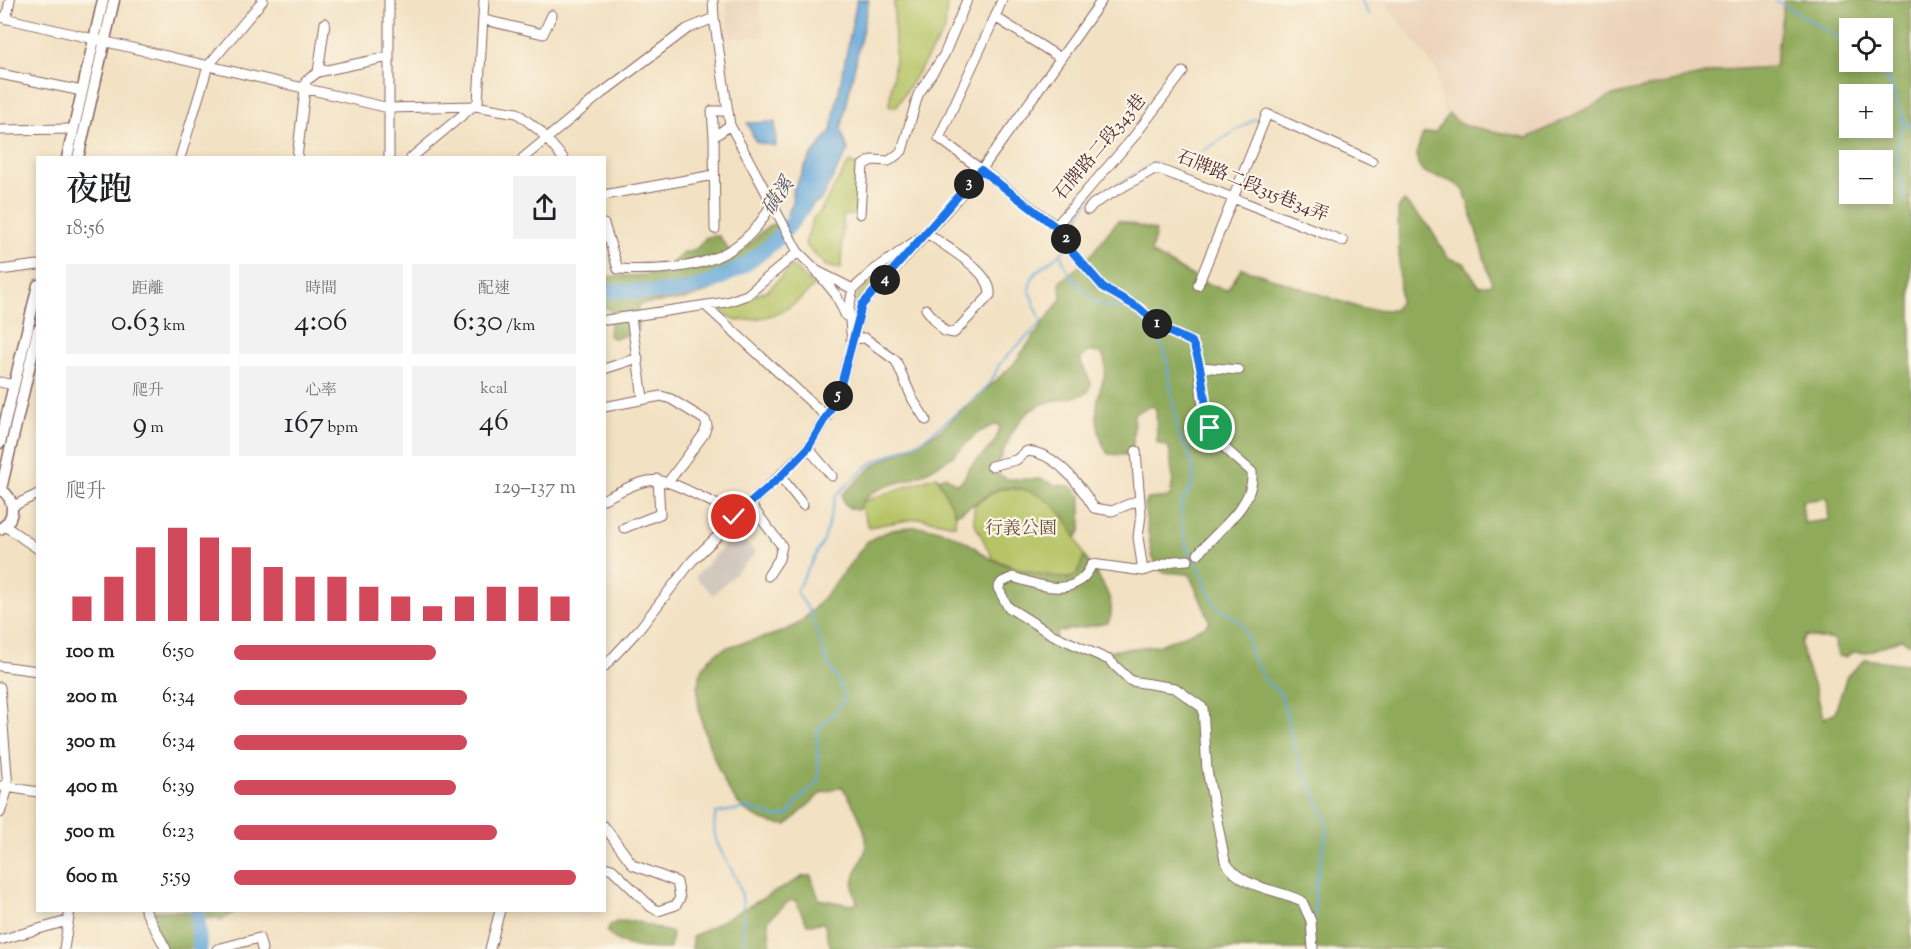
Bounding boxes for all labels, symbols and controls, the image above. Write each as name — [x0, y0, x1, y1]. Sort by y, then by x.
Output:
map controls — [1839, 18, 1893, 204]
button: locate — [1839, 18, 1893, 72]
button: + — [1839, 84, 1893, 138]
street label: 石牌路二段343巷 — [1049, 89, 1153, 207]
street label: 石牌路二段315巷34弄 — [1172, 145, 1332, 229]
button: − — [1839, 150, 1893, 204]
text: 夜跑 — [66, 168, 132, 216]
pin: 3 — [954, 169, 984, 199]
water label: 磺溪 — [756, 171, 803, 222]
text: 3 — [966, 172, 972, 195]
button: share — [513, 176, 576, 239]
text: 18:56 — [66, 215, 105, 244]
pin: 2 — [1051, 224, 1081, 254]
text: 2 — [1062, 227, 1070, 250]
pin: 4 — [870, 265, 900, 295]
text: 4 — [881, 268, 889, 291]
text: 距離 — [132, 278, 164, 301]
text: 時間 — [305, 278, 337, 301]
text: 配速 — [478, 278, 510, 301]
text: 0.63 — [111, 301, 160, 344]
text: 4:06 — [294, 301, 348, 344]
text: 6:30 — [453, 301, 503, 344]
pin: 1 — [1142, 309, 1172, 339]
text: 1 — [1154, 312, 1160, 335]
text: km — [160, 315, 185, 338]
text: /km — [503, 315, 535, 338]
text: kcal — [480, 378, 508, 401]
text: 爬升 — [132, 380, 164, 403]
text: 心率 — [305, 380, 337, 403]
pin: 5 — [823, 381, 853, 411]
text: 5 — [835, 384, 841, 407]
text: 46 — [479, 401, 509, 444]
pin — [1184, 402, 1235, 453]
text: 9 — [132, 403, 147, 446]
text: 167 — [284, 403, 324, 446]
icon: arrive — [1193, 411, 1226, 444]
text: m — [147, 417, 164, 440]
text: bpm — [324, 417, 358, 440]
text: 129–137 m — [495, 474, 576, 503]
text: 爬升 — [66, 478, 106, 507]
pin — [708, 491, 759, 542]
icon: check — [717, 500, 750, 533]
park label: 行義公園 — [985, 517, 1057, 543]
text: 100 m — [66, 638, 115, 667]
text: 6:50 — [162, 638, 194, 667]
text: 200 m — [66, 683, 117, 712]
text: 6:34 — [162, 683, 195, 712]
text: 300 m — [66, 728, 116, 757]
text: 6:34 — [162, 728, 195, 757]
text: 400 m — [66, 773, 118, 802]
text: 6:39 — [162, 773, 195, 802]
text: 500 m — [66, 818, 115, 847]
text: 6:23 — [162, 818, 194, 847]
text: 600 m — [66, 863, 118, 892]
text: 5:59 — [162, 863, 191, 892]

